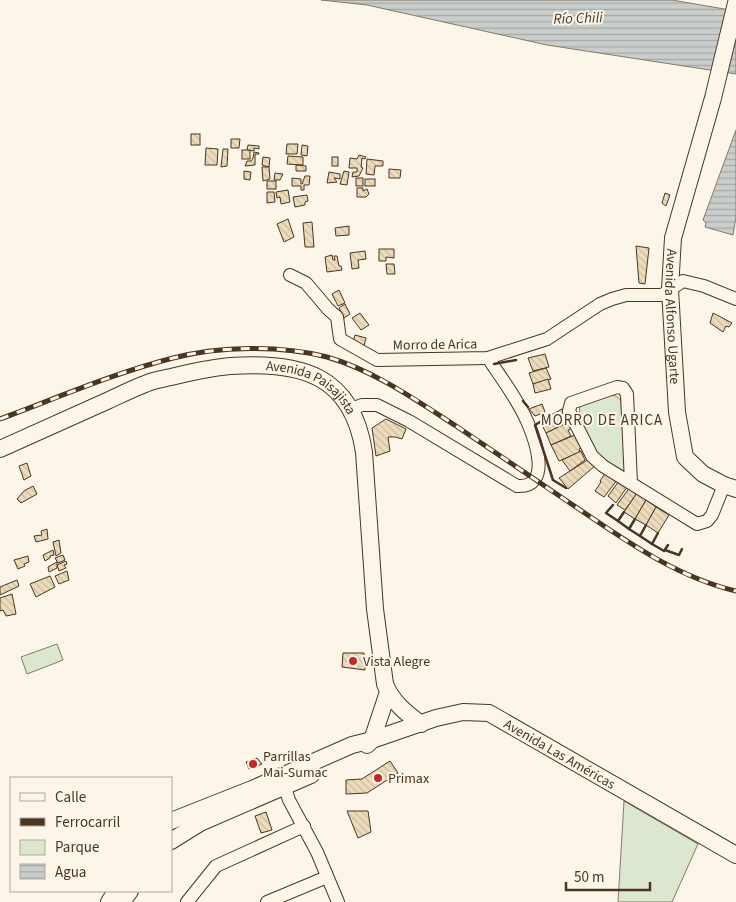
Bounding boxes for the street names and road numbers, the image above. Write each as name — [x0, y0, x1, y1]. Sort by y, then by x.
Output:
street label: Avenida Alfonso Ugarte — [659, 248, 684, 385]
street label: Morro de Arica — [393, 334, 477, 356]
street label: Avenida Paisajista — [265, 356, 360, 418]
street label: Avenida Las Américas — [500, 715, 619, 795]

